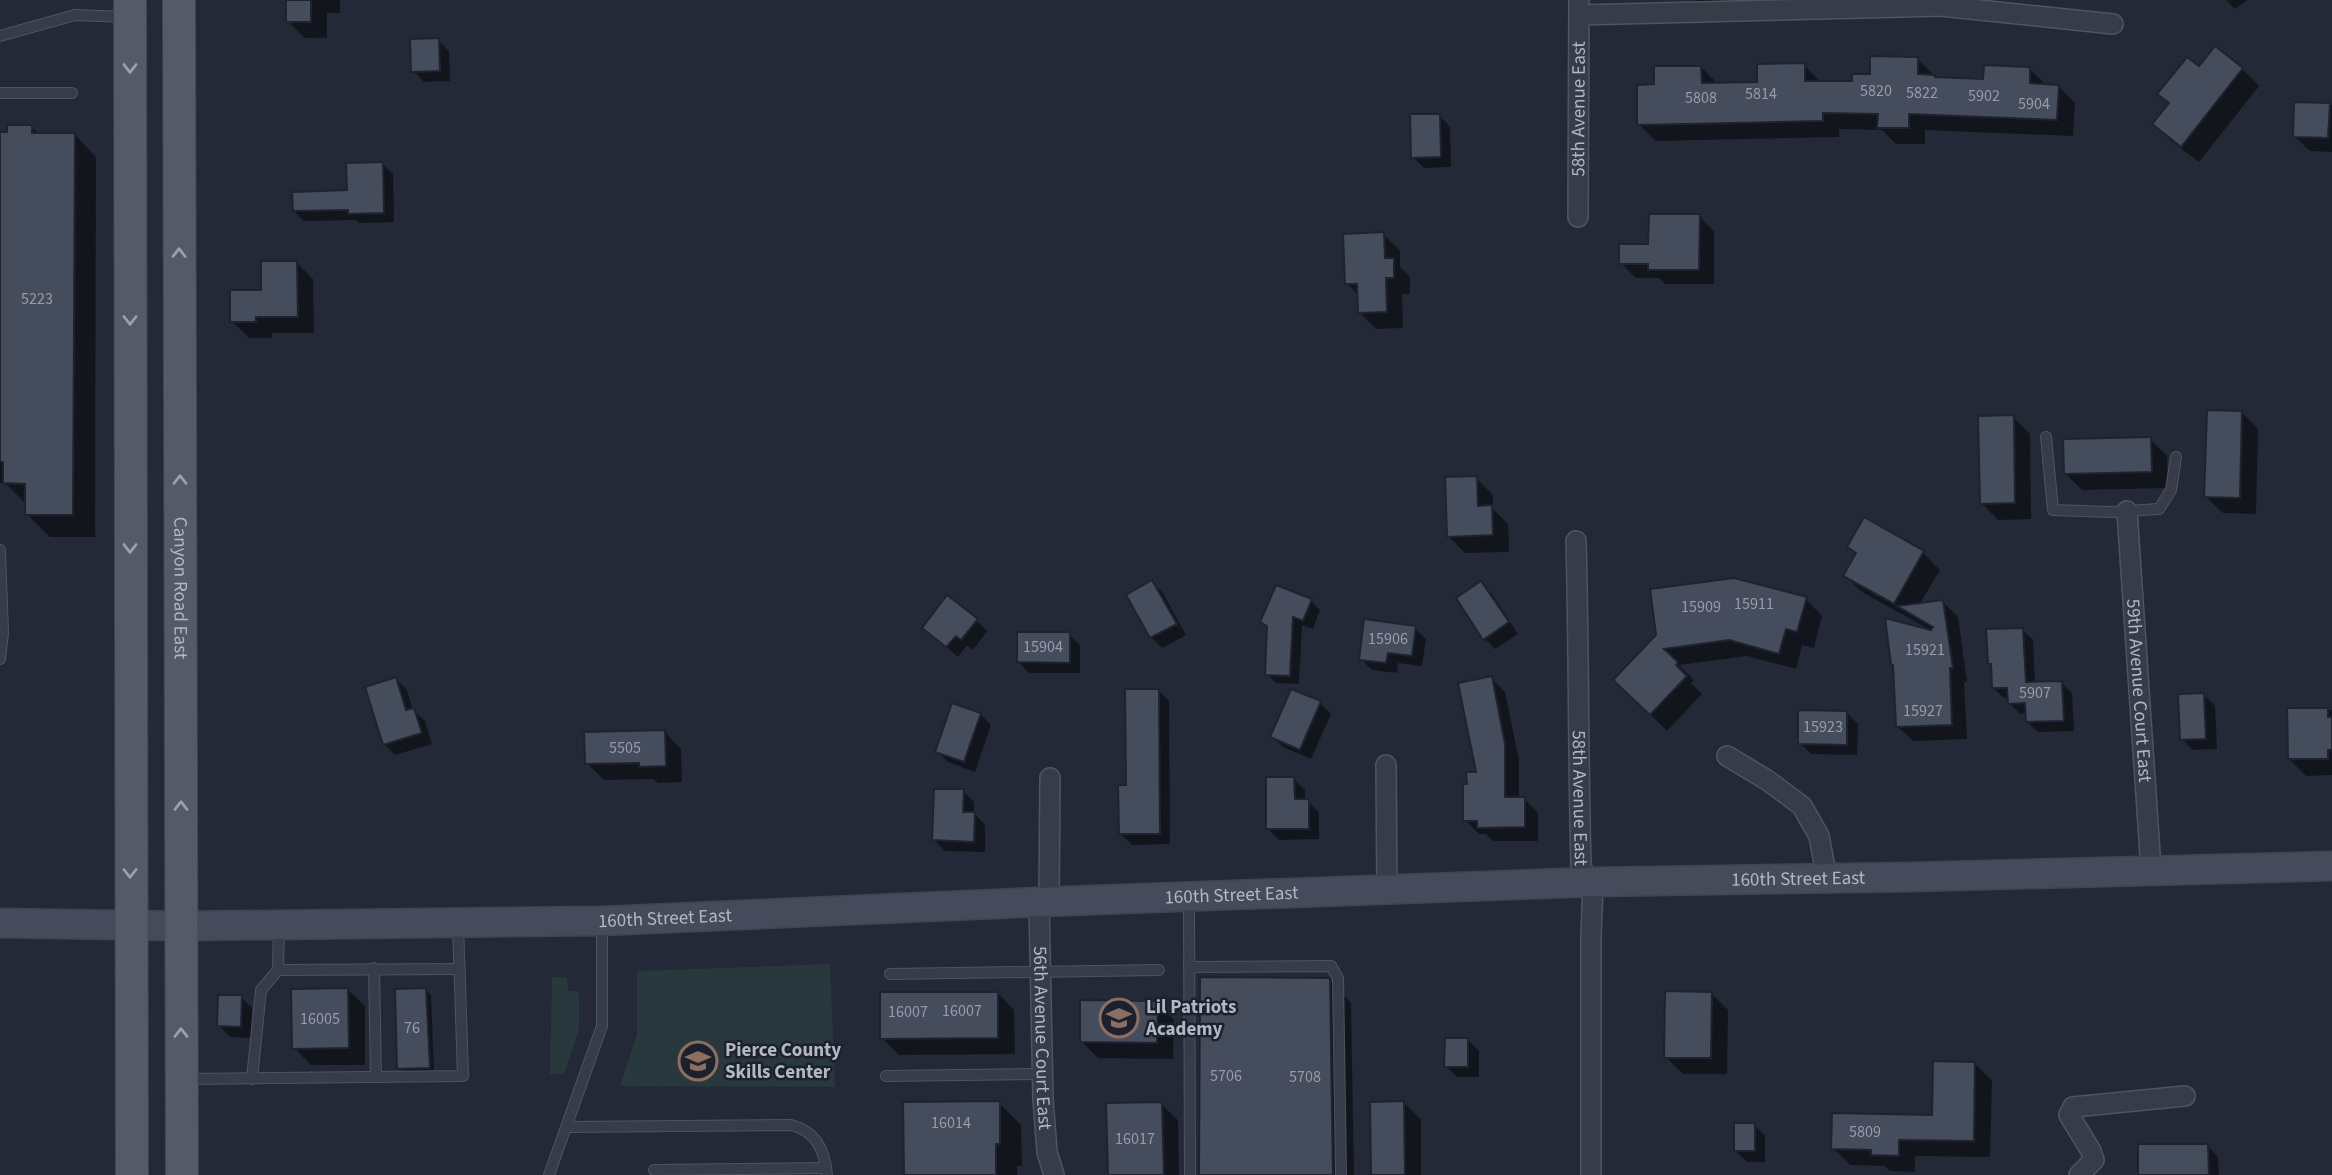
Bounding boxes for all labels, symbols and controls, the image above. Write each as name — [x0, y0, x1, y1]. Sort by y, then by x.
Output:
street label: 58th Avenue East — [1565, 41, 1592, 177]
one-way arrow — [122, 63, 138, 74]
house number: 5820 — [1860, 80, 1892, 102]
house number: 5822 — [1906, 82, 1938, 104]
house number: 5814 — [1745, 83, 1777, 105]
house number: 5902 — [1968, 85, 2000, 107]
house number: 5808 — [1685, 87, 1717, 109]
house number: 5904 — [2018, 93, 2050, 115]
one-way arrow — [171, 247, 187, 258]
house number: 5223 — [21, 288, 53, 310]
one-way arrow — [122, 315, 138, 326]
one-way arrow — [172, 475, 188, 485]
street label: Canyon Road East — [167, 517, 194, 660]
one-way arrow — [122, 543, 138, 553]
house number: 15911 — [1734, 593, 1774, 615]
house number: 15909 — [1681, 596, 1721, 618]
street label: 59th Avenue Court East — [2119, 598, 2159, 784]
house number: 15906 — [1368, 628, 1408, 650]
house number: 15904 — [1023, 636, 1063, 658]
house number: 15921 — [1905, 639, 1945, 661]
house number: 5907 — [2019, 682, 2051, 704]
house number: 15927 — [1903, 700, 1943, 722]
house number: 15923 — [1803, 716, 1843, 738]
street label: 58th Avenue East — [1565, 730, 1595, 867]
house number: 5505 — [609, 737, 641, 759]
one-way arrow — [173, 800, 188, 811]
street label: 160th Street East — [1731, 864, 1866, 893]
one-way arrow — [122, 868, 138, 879]
street label: 160th Street East — [1164, 879, 1299, 911]
street label: 160th Street East — [597, 902, 733, 935]
street label: 56th Avenue Court East — [1026, 946, 1059, 1131]
place label: Lil Patriots Academy — [1145, 994, 1236, 1043]
school or university icon: Lil Patriots Academy — [1098, 997, 1140, 1039]
house number: 16007 — [942, 1000, 982, 1022]
house number: 16007 — [888, 1001, 928, 1023]
house number: 16005 — [300, 1008, 340, 1030]
house number: 76 — [404, 1017, 420, 1039]
one-way arrow — [173, 1028, 189, 1038]
place label: Pierce County Skills Center — [725, 1037, 841, 1086]
school or university icon: Pierce County Skills Center — [677, 1040, 719, 1082]
house number: 5706 — [1210, 1065, 1242, 1087]
house number: 5708 — [1289, 1066, 1321, 1088]
house number: 16014 — [931, 1112, 971, 1134]
house number: 5809 — [1849, 1121, 1881, 1143]
house number: 16017 — [1115, 1128, 1155, 1150]

